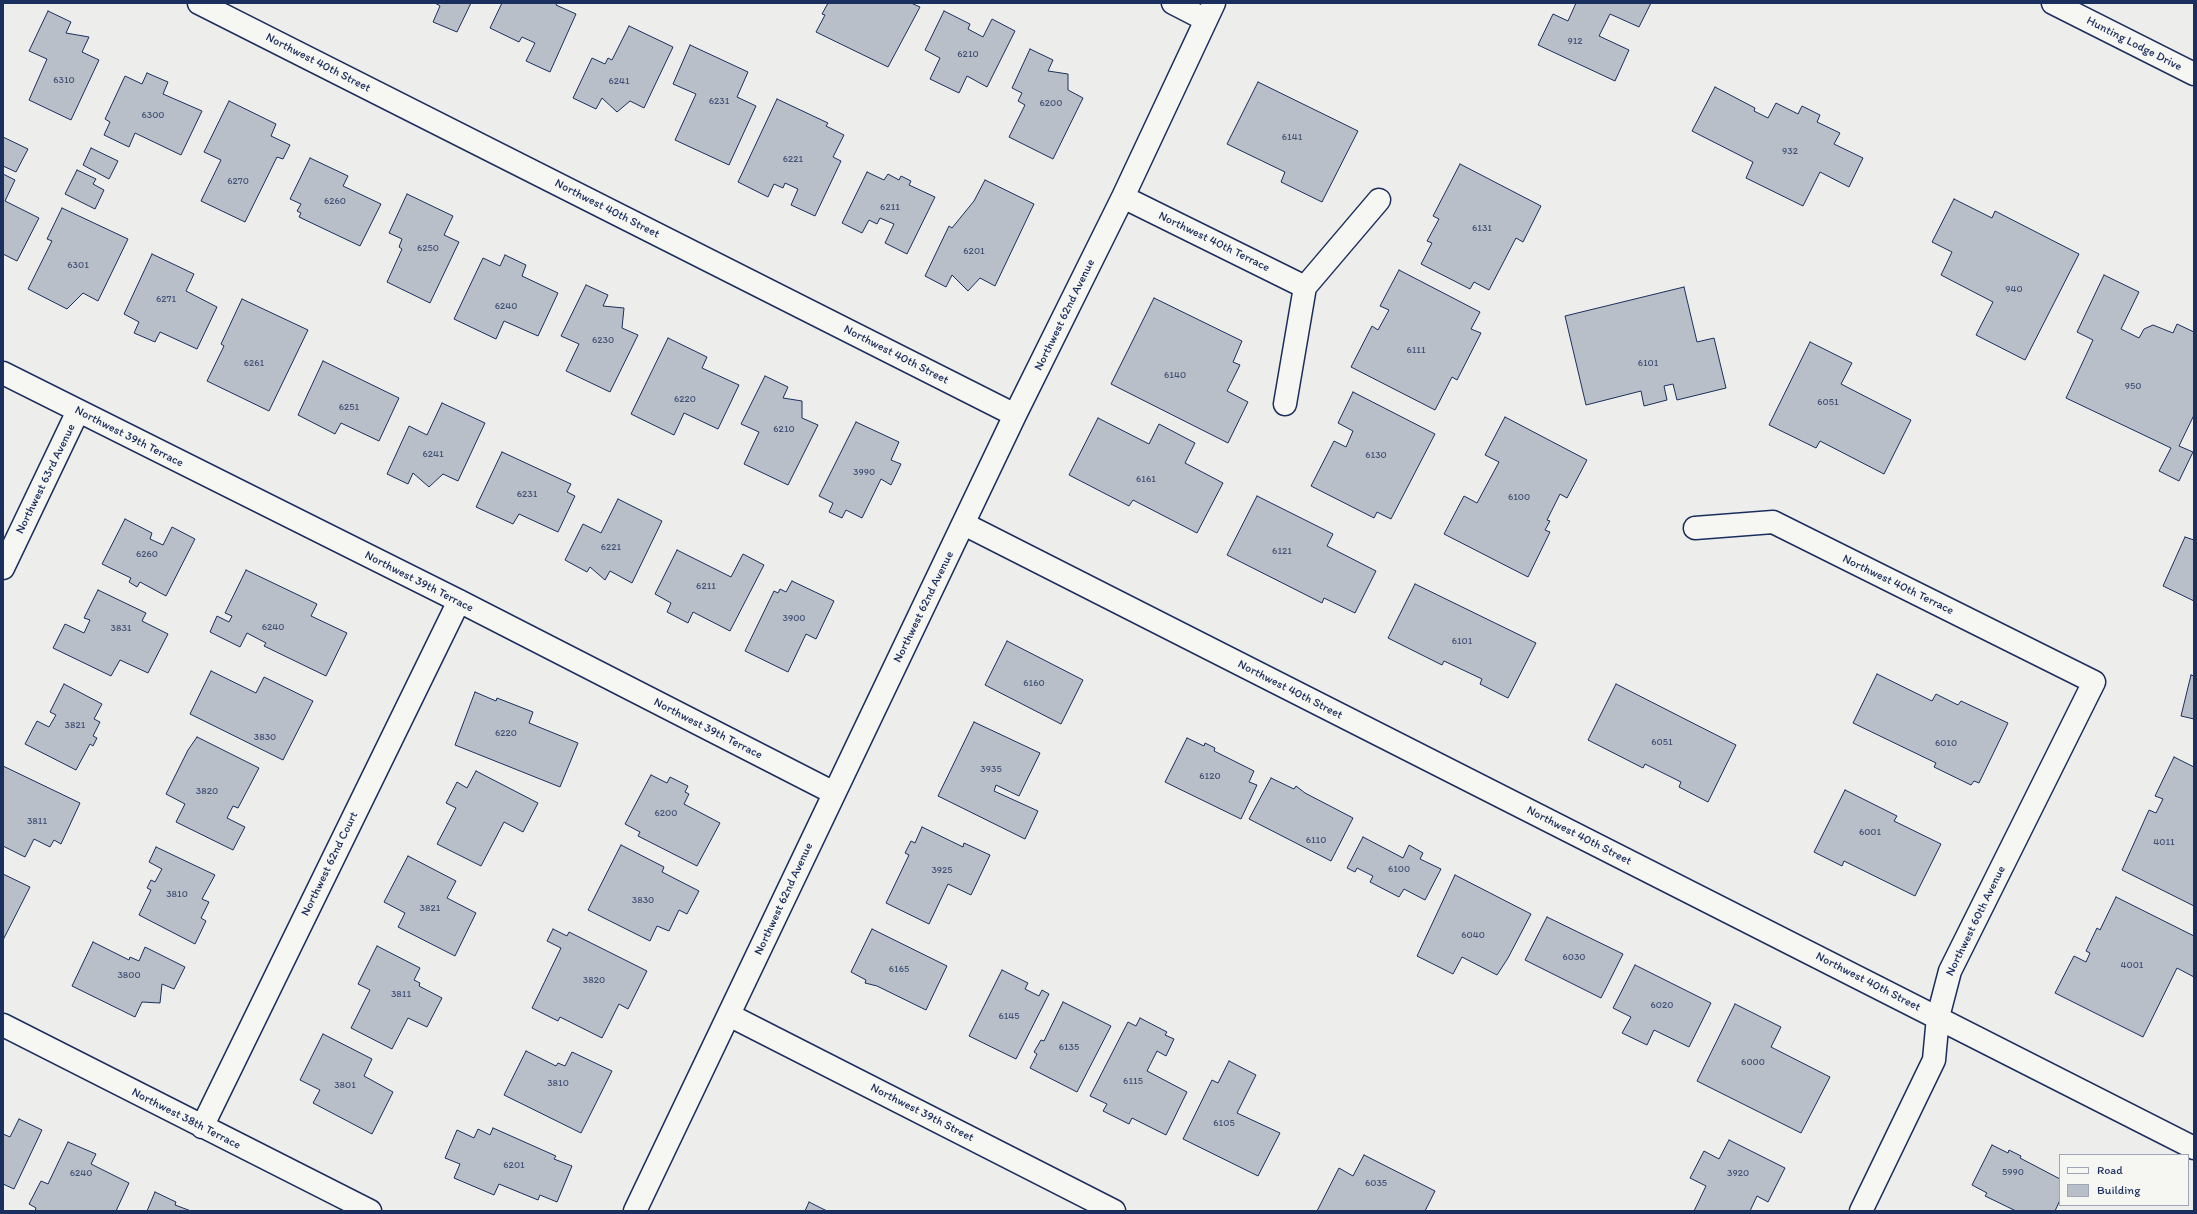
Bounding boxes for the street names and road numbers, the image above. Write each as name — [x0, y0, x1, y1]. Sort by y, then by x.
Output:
street label: Hunting Lodge Drive — [2084, 14, 2184, 74]
street label: Northwest 40th Street — [263, 30, 373, 96]
street label: Northwest 40th Street — [552, 176, 662, 242]
street label: Northwest 40th Terrace — [1156, 209, 1272, 275]
street label: Northwest 62nd Avenue — [1032, 257, 1098, 373]
street label: Northwest 40th Street — [841, 322, 951, 388]
street label: Northwest 39th Terrace — [72, 403, 186, 471]
street label: Northwest 63rd Avenue — [13, 422, 79, 536]
street label: Northwest 39th Terrace — [362, 548, 476, 616]
street label: Northwest 62nd Avenue — [891, 549, 957, 665]
street label: Northwest 40th Terrace — [1840, 552, 1956, 618]
street label: Northwest 40th Street — [1235, 657, 1345, 723]
street label: Northwest 39th Terrace — [651, 695, 765, 763]
street label: Northwest 40th Street — [1524, 803, 1634, 869]
street label: Northwest 62nd Court — [298, 809, 362, 919]
street label: Northwest 62nd Avenue — [752, 840, 816, 958]
street label: Northwest 60th Avenue — [1943, 864, 2009, 978]
street label: Northwest 40th Street — [1813, 949, 1923, 1015]
street label: Northwest 39th Street — [868, 1081, 976, 1145]
street label: Northwest 38th Terrace — [129, 1085, 243, 1153]

